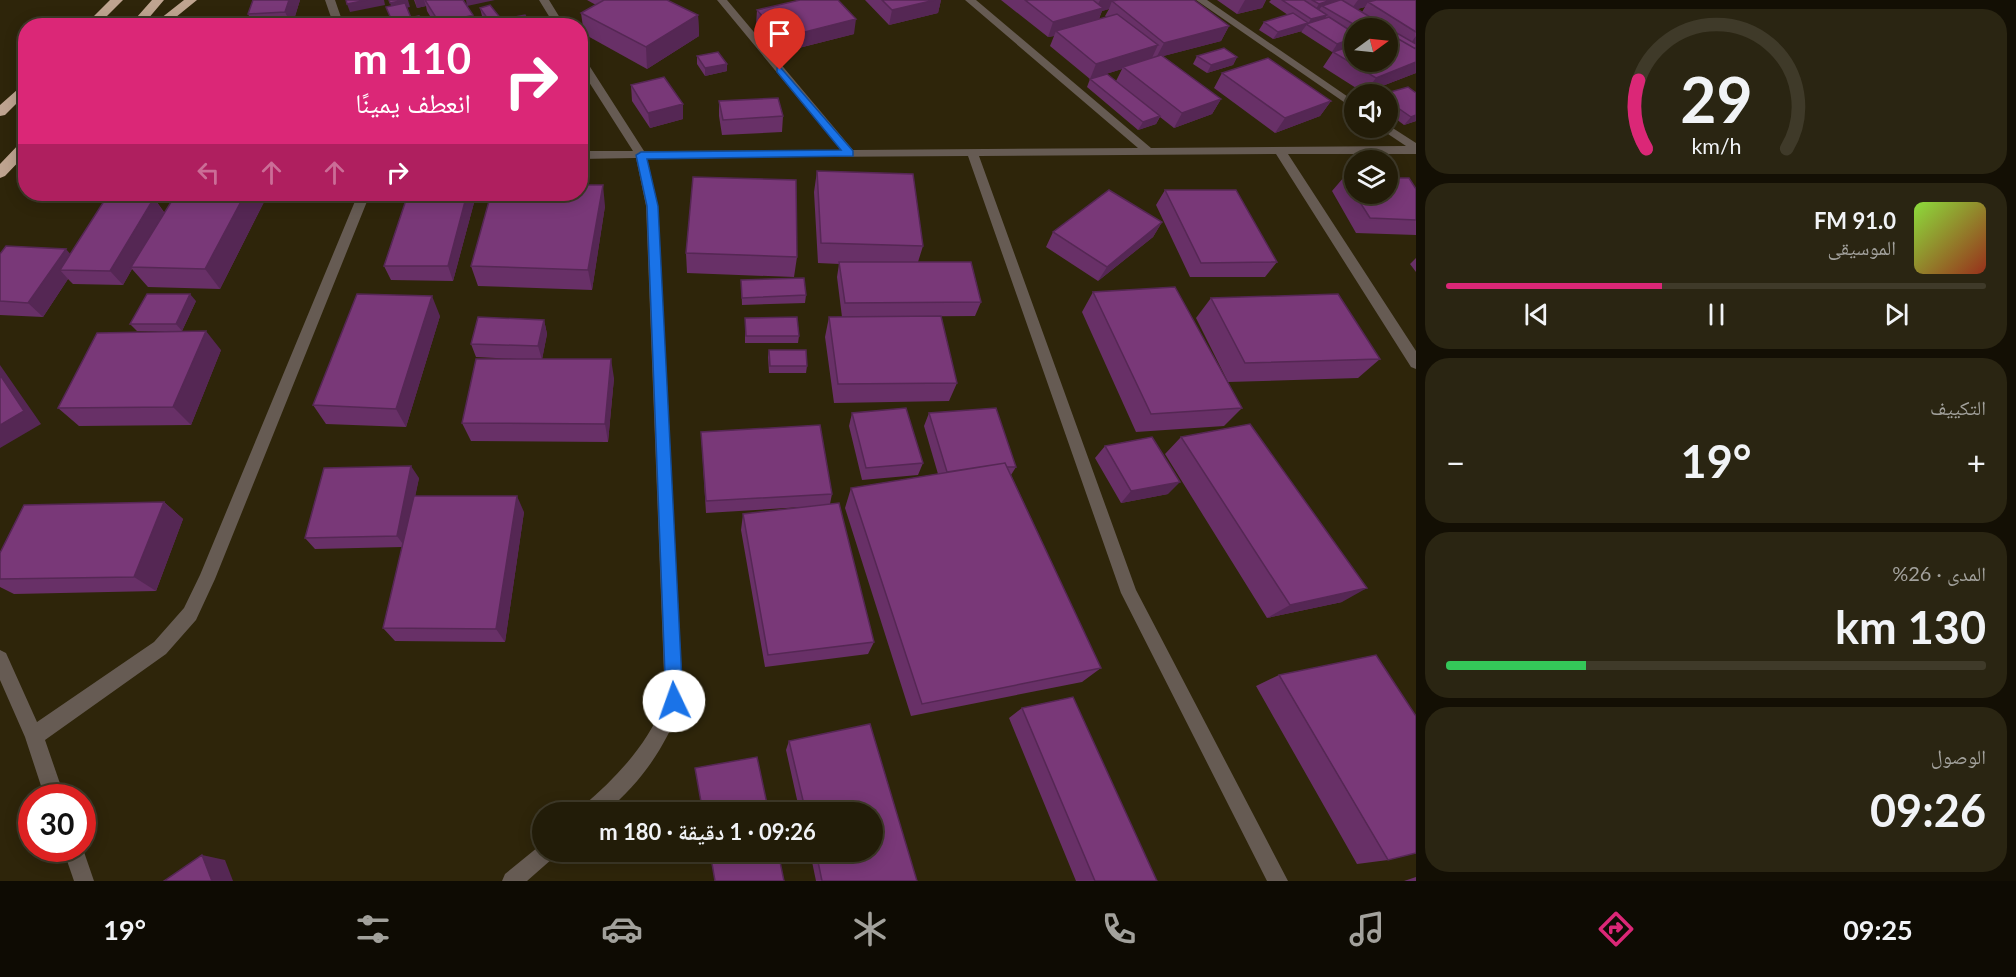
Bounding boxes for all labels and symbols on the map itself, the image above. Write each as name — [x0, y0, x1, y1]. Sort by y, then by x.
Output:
pin — [754, 8, 805, 70]
north arrow — [1344, 18, 1398, 72]
position arrow — [642, 669, 706, 733]
speed limit sign: 30 — [18, 784, 96, 862]

